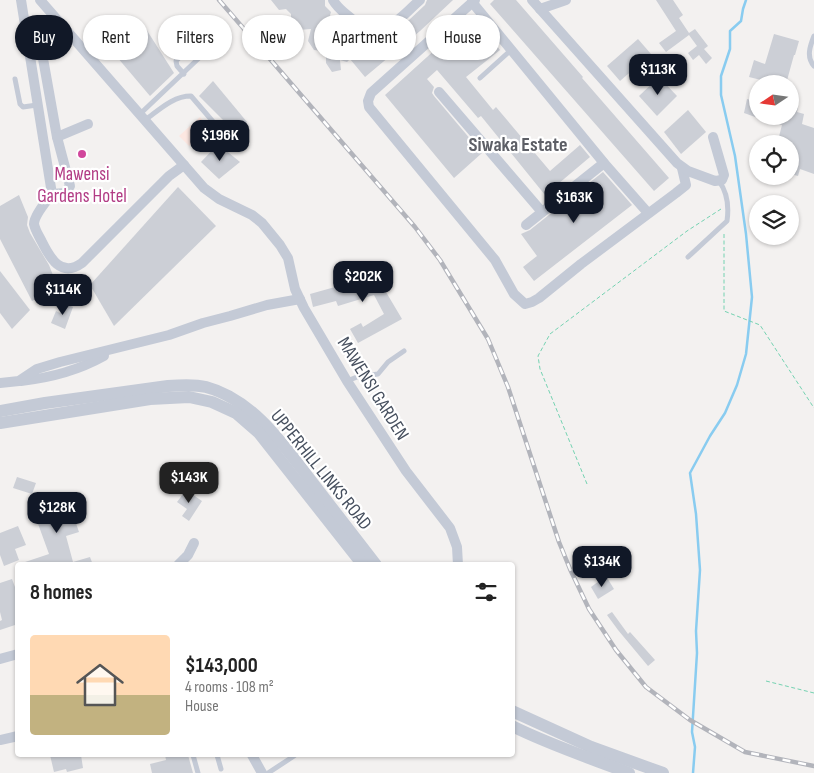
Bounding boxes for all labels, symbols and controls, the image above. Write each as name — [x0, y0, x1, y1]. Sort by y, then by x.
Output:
chip: Buy — [15, 15, 73, 60]
chip: Rent — [83, 15, 148, 60]
chip: Filters — [158, 15, 232, 60]
chip: New — [242, 15, 304, 60]
chip: Apartment — [314, 15, 416, 60]
chip: House — [426, 15, 500, 60]
pin: $113K — [623, 54, 693, 96]
text: $113K — [640, 60, 676, 79]
north arrow — [749, 75, 799, 125]
map controls — [749, 75, 799, 245]
pin: $196K — [185, 120, 255, 162]
text: $196K — [201, 126, 239, 145]
district label: Siwaka Estate — [469, 133, 567, 157]
button: locate — [749, 135, 799, 185]
marker: Mawensi Gardens Hotel — [76, 148, 88, 160]
place label: Mawensi Gardens Hotel — [37, 163, 127, 208]
pin: $163K — [539, 182, 609, 224]
text: $163K — [555, 188, 593, 207]
button: layers — [749, 195, 799, 245]
pin: $202K — [328, 260, 398, 303]
text: $202K — [344, 267, 382, 286]
pin: $114K — [28, 274, 98, 316]
text: $114K — [45, 280, 81, 299]
street label: MAWENSI GARDEN — [332, 333, 414, 445]
street label: UPPERHILL LINKS ROAD — [265, 405, 376, 535]
pin: $143K — [154, 462, 224, 504]
text: $143K — [170, 468, 208, 487]
pin: $128K — [22, 492, 92, 534]
text: $128K — [38, 498, 76, 517]
pin: $134K — [567, 546, 637, 588]
text: $134K — [584, 552, 620, 571]
icon: filters — [472, 578, 500, 606]
text: 8 homes — [30, 580, 93, 605]
text: $143,000 — [185, 653, 258, 678]
icon: home — [70, 655, 130, 715]
text: 4 rooms · 108 m² — [185, 678, 274, 697]
text: House — [185, 697, 219, 716]

